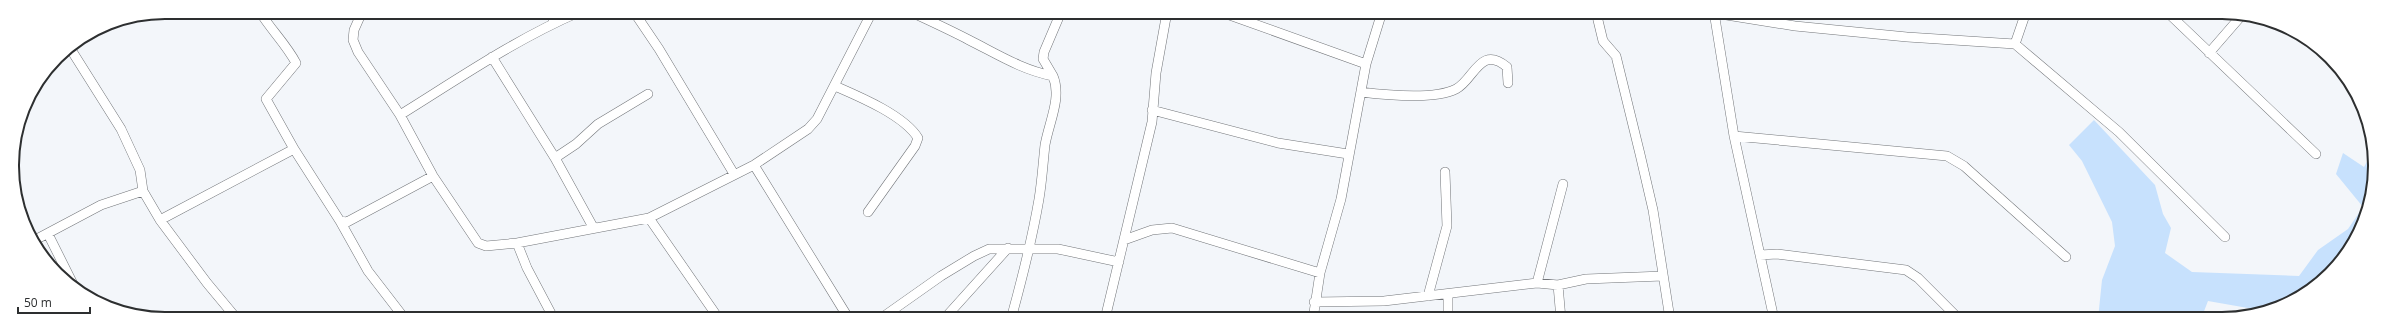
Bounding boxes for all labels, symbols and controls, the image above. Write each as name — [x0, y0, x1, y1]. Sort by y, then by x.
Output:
scale bar — [18, 289, 90, 315]
text: 50 m — [24, 294, 52, 311]

